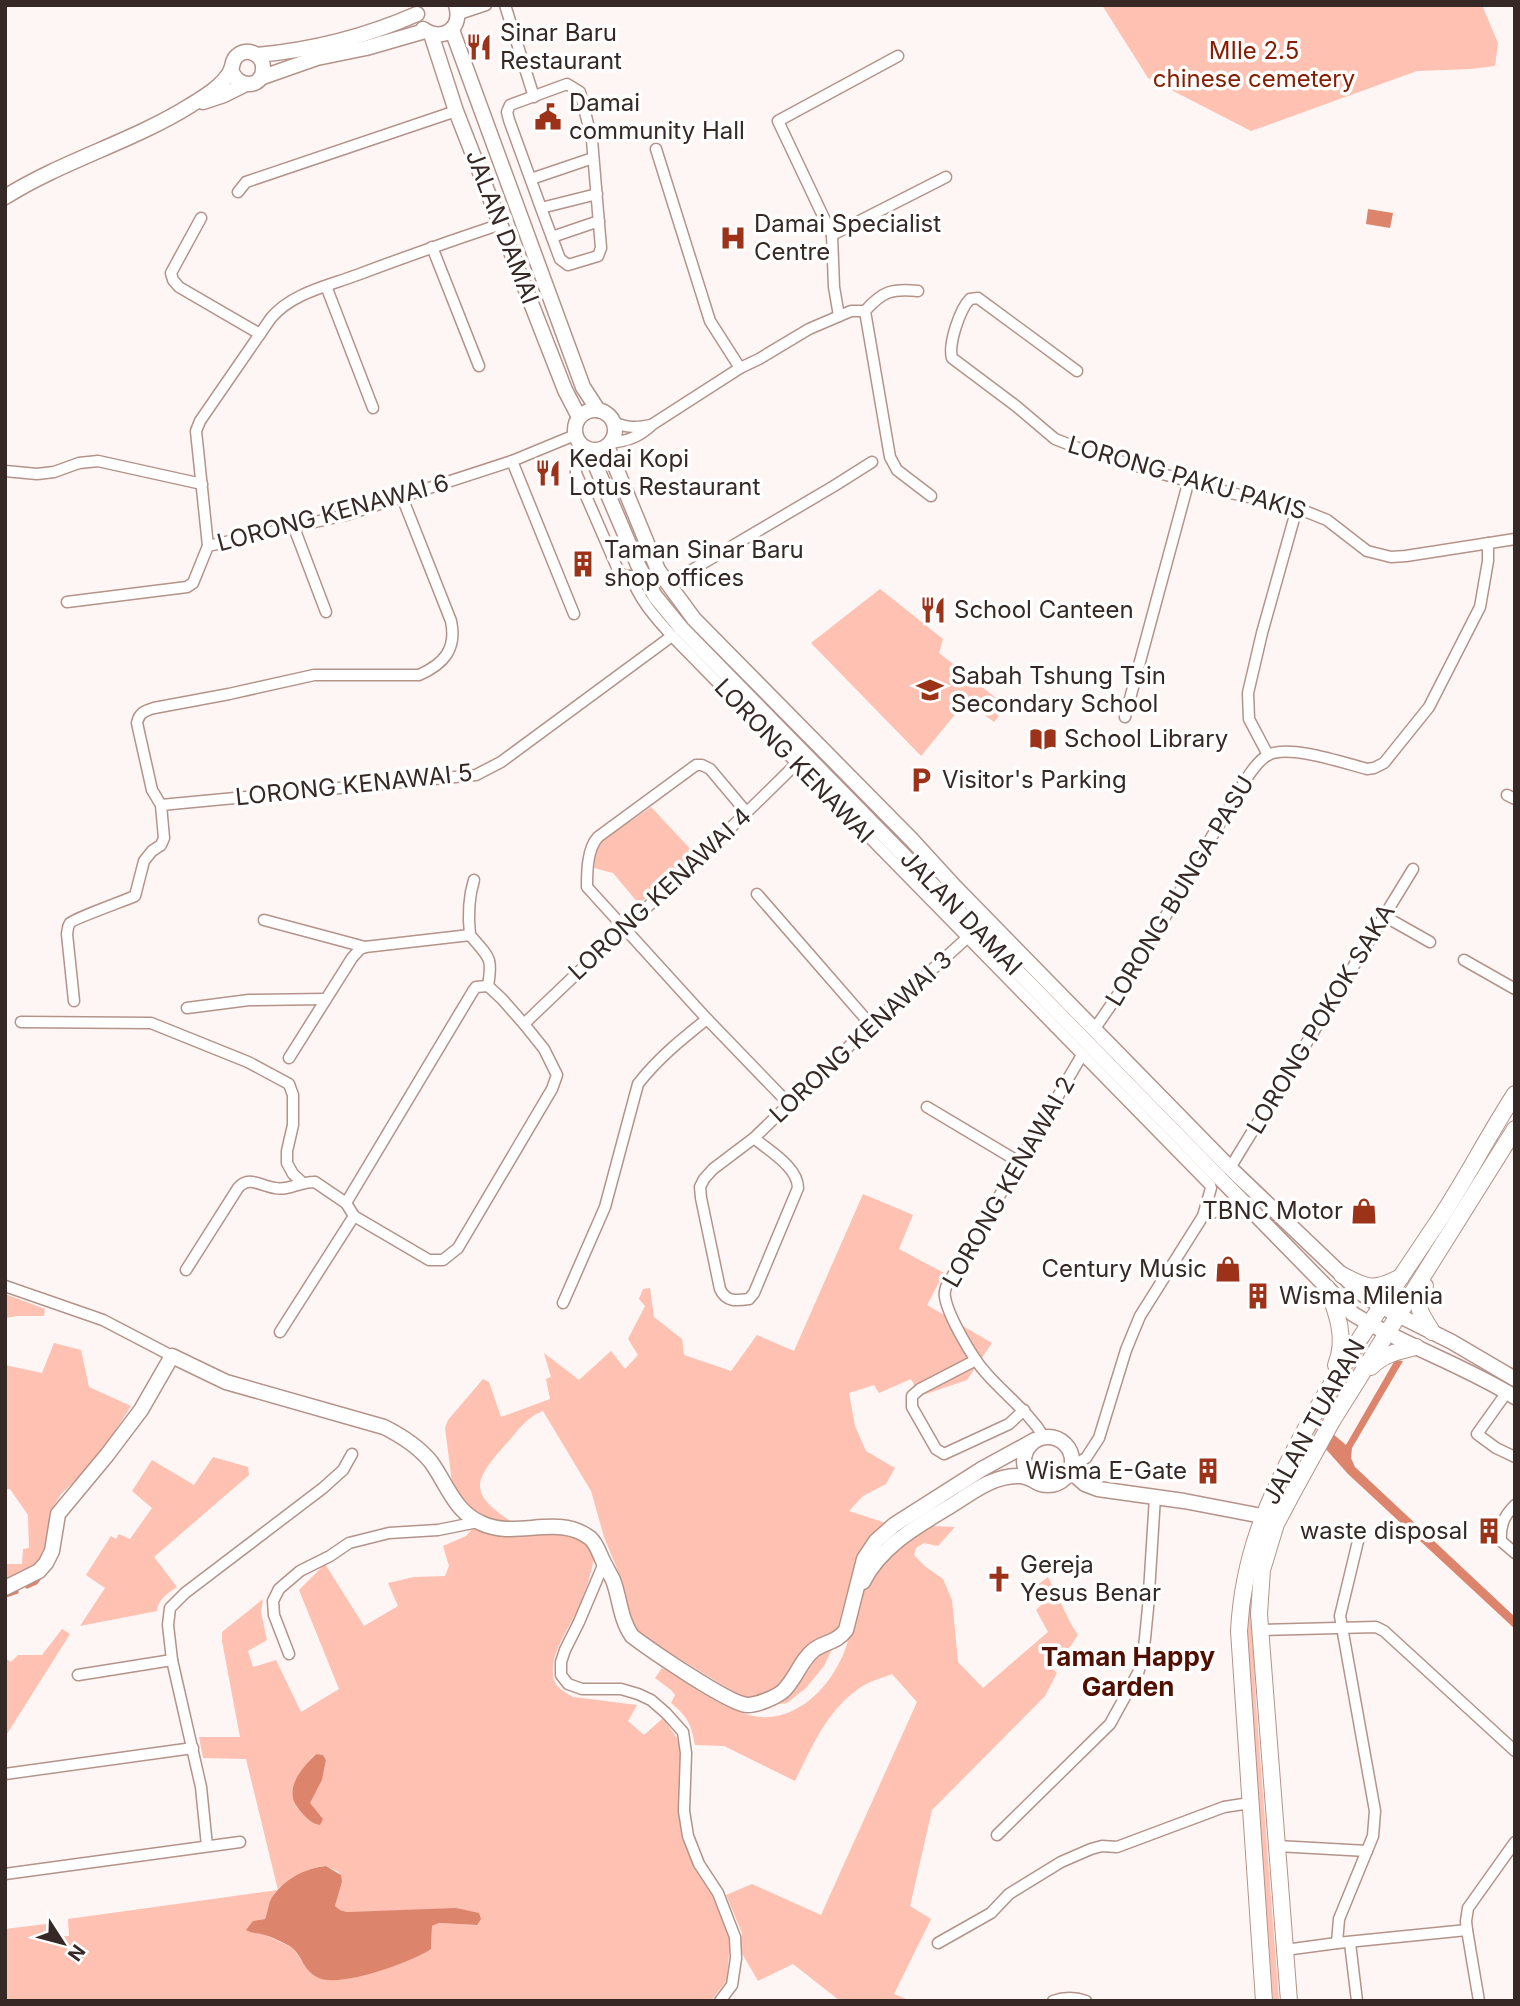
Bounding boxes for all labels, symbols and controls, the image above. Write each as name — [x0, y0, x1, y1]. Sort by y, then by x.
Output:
place label: Sinar Baru Restaurant — [500, 18, 622, 75]
restaurant icon: Sinar Baru Restaurant — [464, 32, 494, 62]
park label: MIle 2.5 chinese cemetery — [1153, 36, 1355, 93]
place label: Damai community Hall — [569, 88, 745, 145]
public building icon: Damai community Hall — [533, 102, 563, 132]
street label: JALAN DAMAI — [460, 146, 545, 308]
place label: Damai Specialist Centre — [754, 209, 941, 266]
hospital icon: Damai Specialist Centre — [718, 223, 748, 253]
street label: LORONG PAKU PAKIS — [1065, 430, 1310, 525]
place label: Kedai Kopi Lotus Restaurant — [569, 444, 761, 501]
restaurant icon: Kedai Kopi Lotus Restaurant — [533, 458, 563, 488]
street label: LORONG KENAWAI 6 — [214, 468, 452, 557]
place label: Taman Sinar Baru shop offices — [604, 535, 804, 592]
building icon: Taman Sinar Baru shop offices — [568, 549, 598, 579]
restaurant icon: School Canteen — [918, 595, 948, 625]
place label: School Canteen — [954, 595, 1134, 624]
place label: Sabah Tshung Tsin Secondary School — [951, 661, 1166, 718]
street label: LORONG KENAWAI — [709, 673, 880, 849]
school or university icon: Sabah Tshung Tsin Secondary School — [915, 675, 945, 705]
library icon: School Library — [1028, 724, 1058, 754]
place label: School Library — [1064, 724, 1228, 753]
street label: LORONG KENAWAI 5 — [234, 758, 474, 811]
parking icon: Visitor's Parking — [906, 765, 936, 795]
place label: Visitor's Parking — [942, 765, 1127, 794]
street label: LORONG BUNGA PASU — [1099, 770, 1260, 1011]
street label: LORONG KENAWAI 4 — [562, 801, 757, 986]
street label: JALAN DAMAI — [894, 844, 1028, 981]
street label: LORONG POKOK SAKA — [1241, 899, 1401, 1139]
street label: LORONG KENAWAI 3 — [764, 945, 958, 1129]
street label: LORONG KENAWAI 2 — [936, 1071, 1081, 1292]
place label: TBNC Motor — [1202, 1196, 1343, 1225]
shop icon: TBNC Motor — [1349, 1196, 1379, 1226]
place label: Century Music — [1042, 1254, 1207, 1283]
shop icon: Century Music — [1213, 1254, 1243, 1284]
building icon: Wisma Milenia — [1243, 1281, 1273, 1311]
place label: Wisma Milenia — [1279, 1281, 1443, 1310]
street label: JALAN TUARAN — [1256, 1334, 1371, 1509]
place label: Wisma E-Gate — [1025, 1456, 1187, 1485]
building icon: Wisma E-Gate — [1193, 1456, 1223, 1486]
place label: waste disposal — [1300, 1516, 1468, 1545]
building icon: waste disposal — [1474, 1516, 1504, 1546]
place label: Gereja Yesus Benar — [1020, 1550, 1161, 1607]
church icon: Gereja Yesus Benar — [984, 1564, 1014, 1594]
district label: Taman Happy Garden — [1041, 1641, 1215, 1702]
north arrow — [28, 1908, 98, 1978]
text: N — [63, 1940, 90, 1965]

